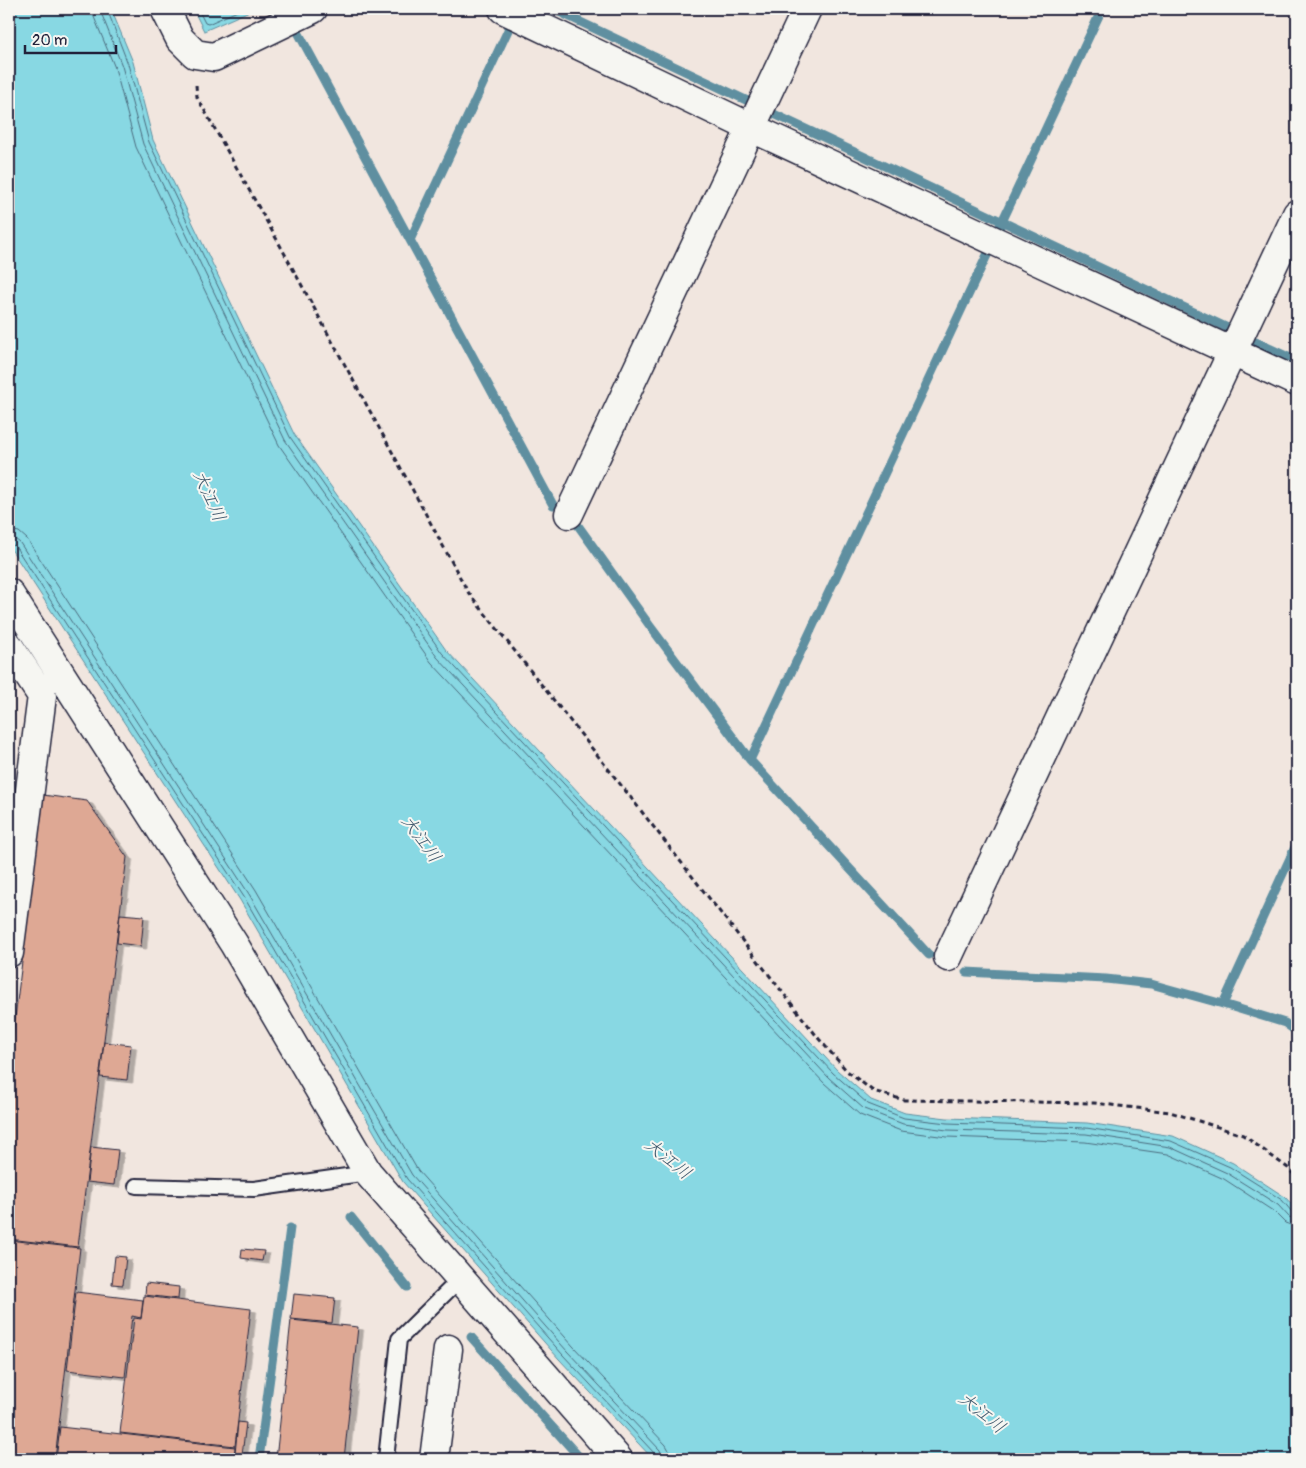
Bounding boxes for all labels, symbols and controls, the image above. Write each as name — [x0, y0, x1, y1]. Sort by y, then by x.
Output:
scale bar — [25, 22, 116, 54]
text: 20 m — [32, 31, 67, 50]
water label: 大江川 — [188, 467, 230, 525]
water label: 大江川 — [396, 810, 446, 868]
water label: 大江川 — [640, 1133, 696, 1185]
water label: 大江川 — [954, 1387, 1010, 1439]

